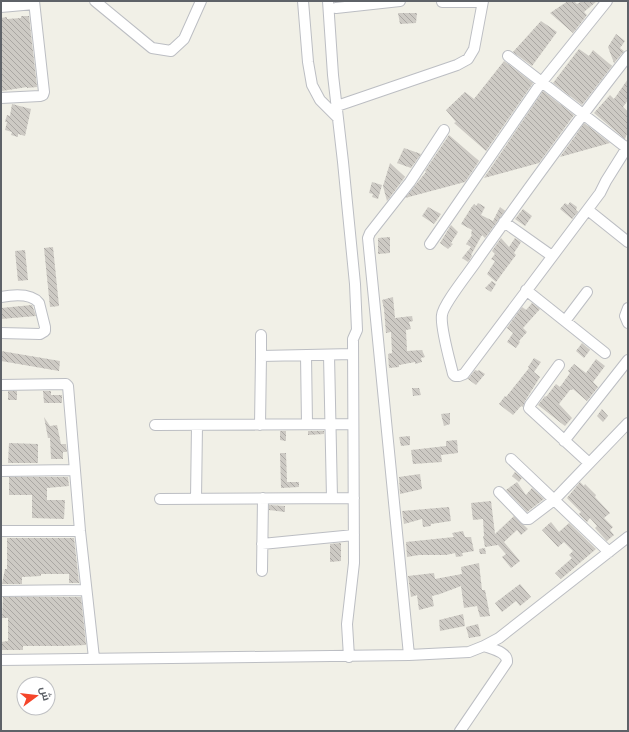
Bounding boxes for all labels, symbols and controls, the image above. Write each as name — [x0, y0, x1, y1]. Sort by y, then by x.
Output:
north arrow — [16, 676, 56, 716]
text: ش — [36, 685, 55, 702]

